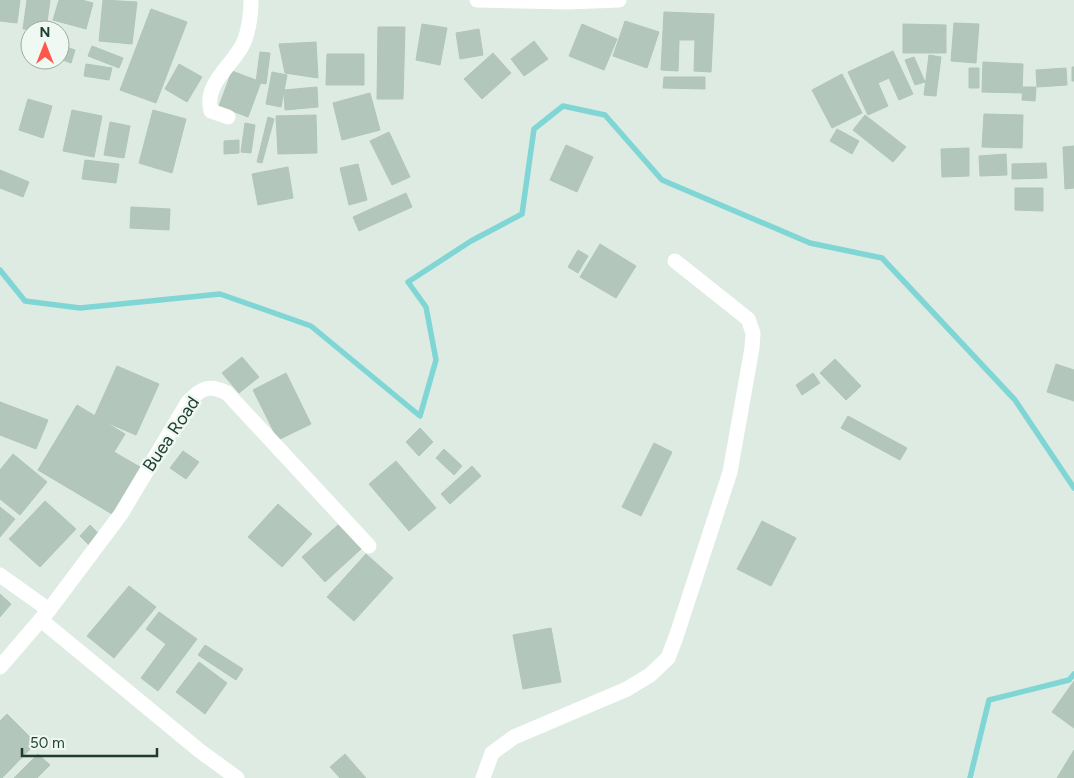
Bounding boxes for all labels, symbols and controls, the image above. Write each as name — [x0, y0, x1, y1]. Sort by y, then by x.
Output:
north arrow — [20, 20, 70, 70]
text: N — [40, 24, 50, 41]
street label: Buea Road — [138, 392, 204, 476]
scale bar — [22, 726, 158, 758]
text: 50 m — [30, 734, 65, 752]

